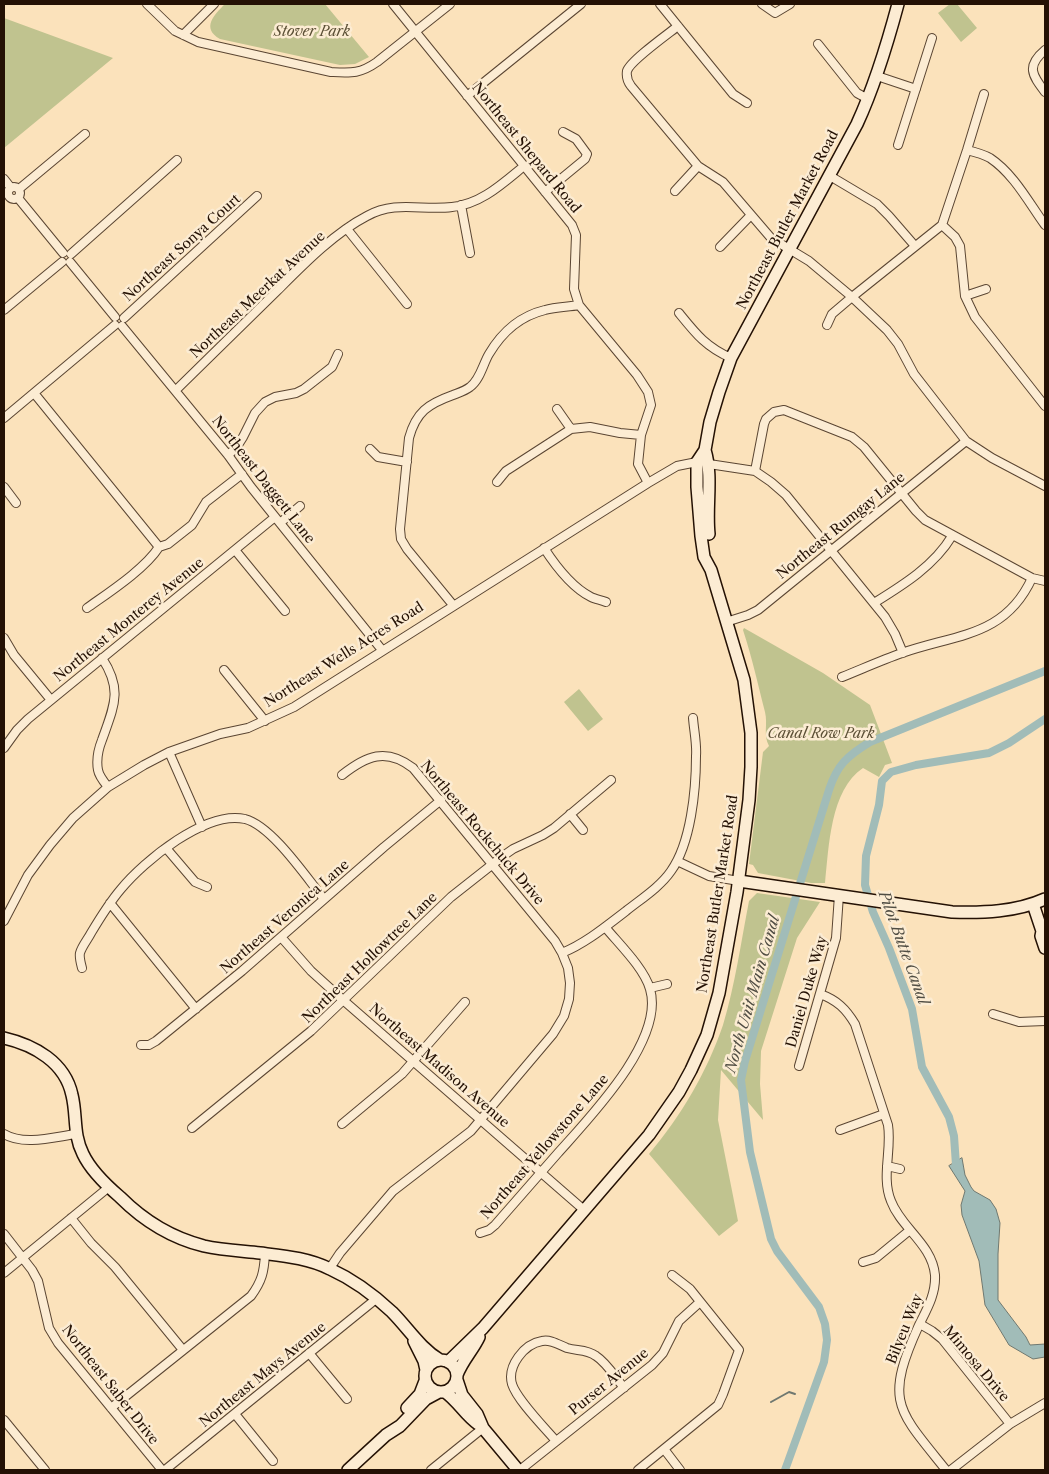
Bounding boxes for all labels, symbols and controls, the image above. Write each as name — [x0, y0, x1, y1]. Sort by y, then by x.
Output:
park label: Stover Park — [274, 24, 350, 40]
street label: Northeast Shepard Road — [468, 79, 584, 217]
street label: Northeast Butler Market Road — [734, 128, 842, 312]
street label: Northeast Sonya Court — [120, 191, 244, 305]
street label: Northeast Meerkat Avenue — [187, 228, 329, 362]
street label: Northeast Daggett Lane — [208, 413, 318, 547]
street label: Northeast Rumgay Lane — [773, 469, 909, 583]
street label: Northeast Monterey Avenue — [51, 554, 207, 686]
street label: Northeast Wells Acres Road — [261, 599, 427, 711]
park label: Canal Row Park — [767, 726, 875, 742]
street label: Northeast Rockchuck Drive — [417, 757, 547, 909]
street label: Northeast Butler Market Road — [694, 794, 742, 994]
street label: Northeast Veronica Lane — [217, 857, 353, 977]
street label: Northeast Hollowtree Lane — [299, 889, 441, 1027]
water label: Pilot Butte Canal — [874, 889, 932, 1007]
water label: North Unit Main Canal — [722, 913, 784, 1075]
street label: Daniel Duke Way — [783, 934, 831, 1050]
street label: Northeast Madison Avenue — [365, 1000, 513, 1132]
street label: Northeast Yellowstone Lane — [478, 1071, 612, 1223]
street label: Bilyeu Way — [883, 1291, 927, 1367]
street label: Northeast Mays Avenue — [197, 1319, 329, 1431]
street label: Northeast Saber Drive — [58, 1322, 162, 1448]
street label: Mimosa Drive — [939, 1323, 1013, 1405]
street label: Purser Avenue — [566, 1345, 652, 1419]

